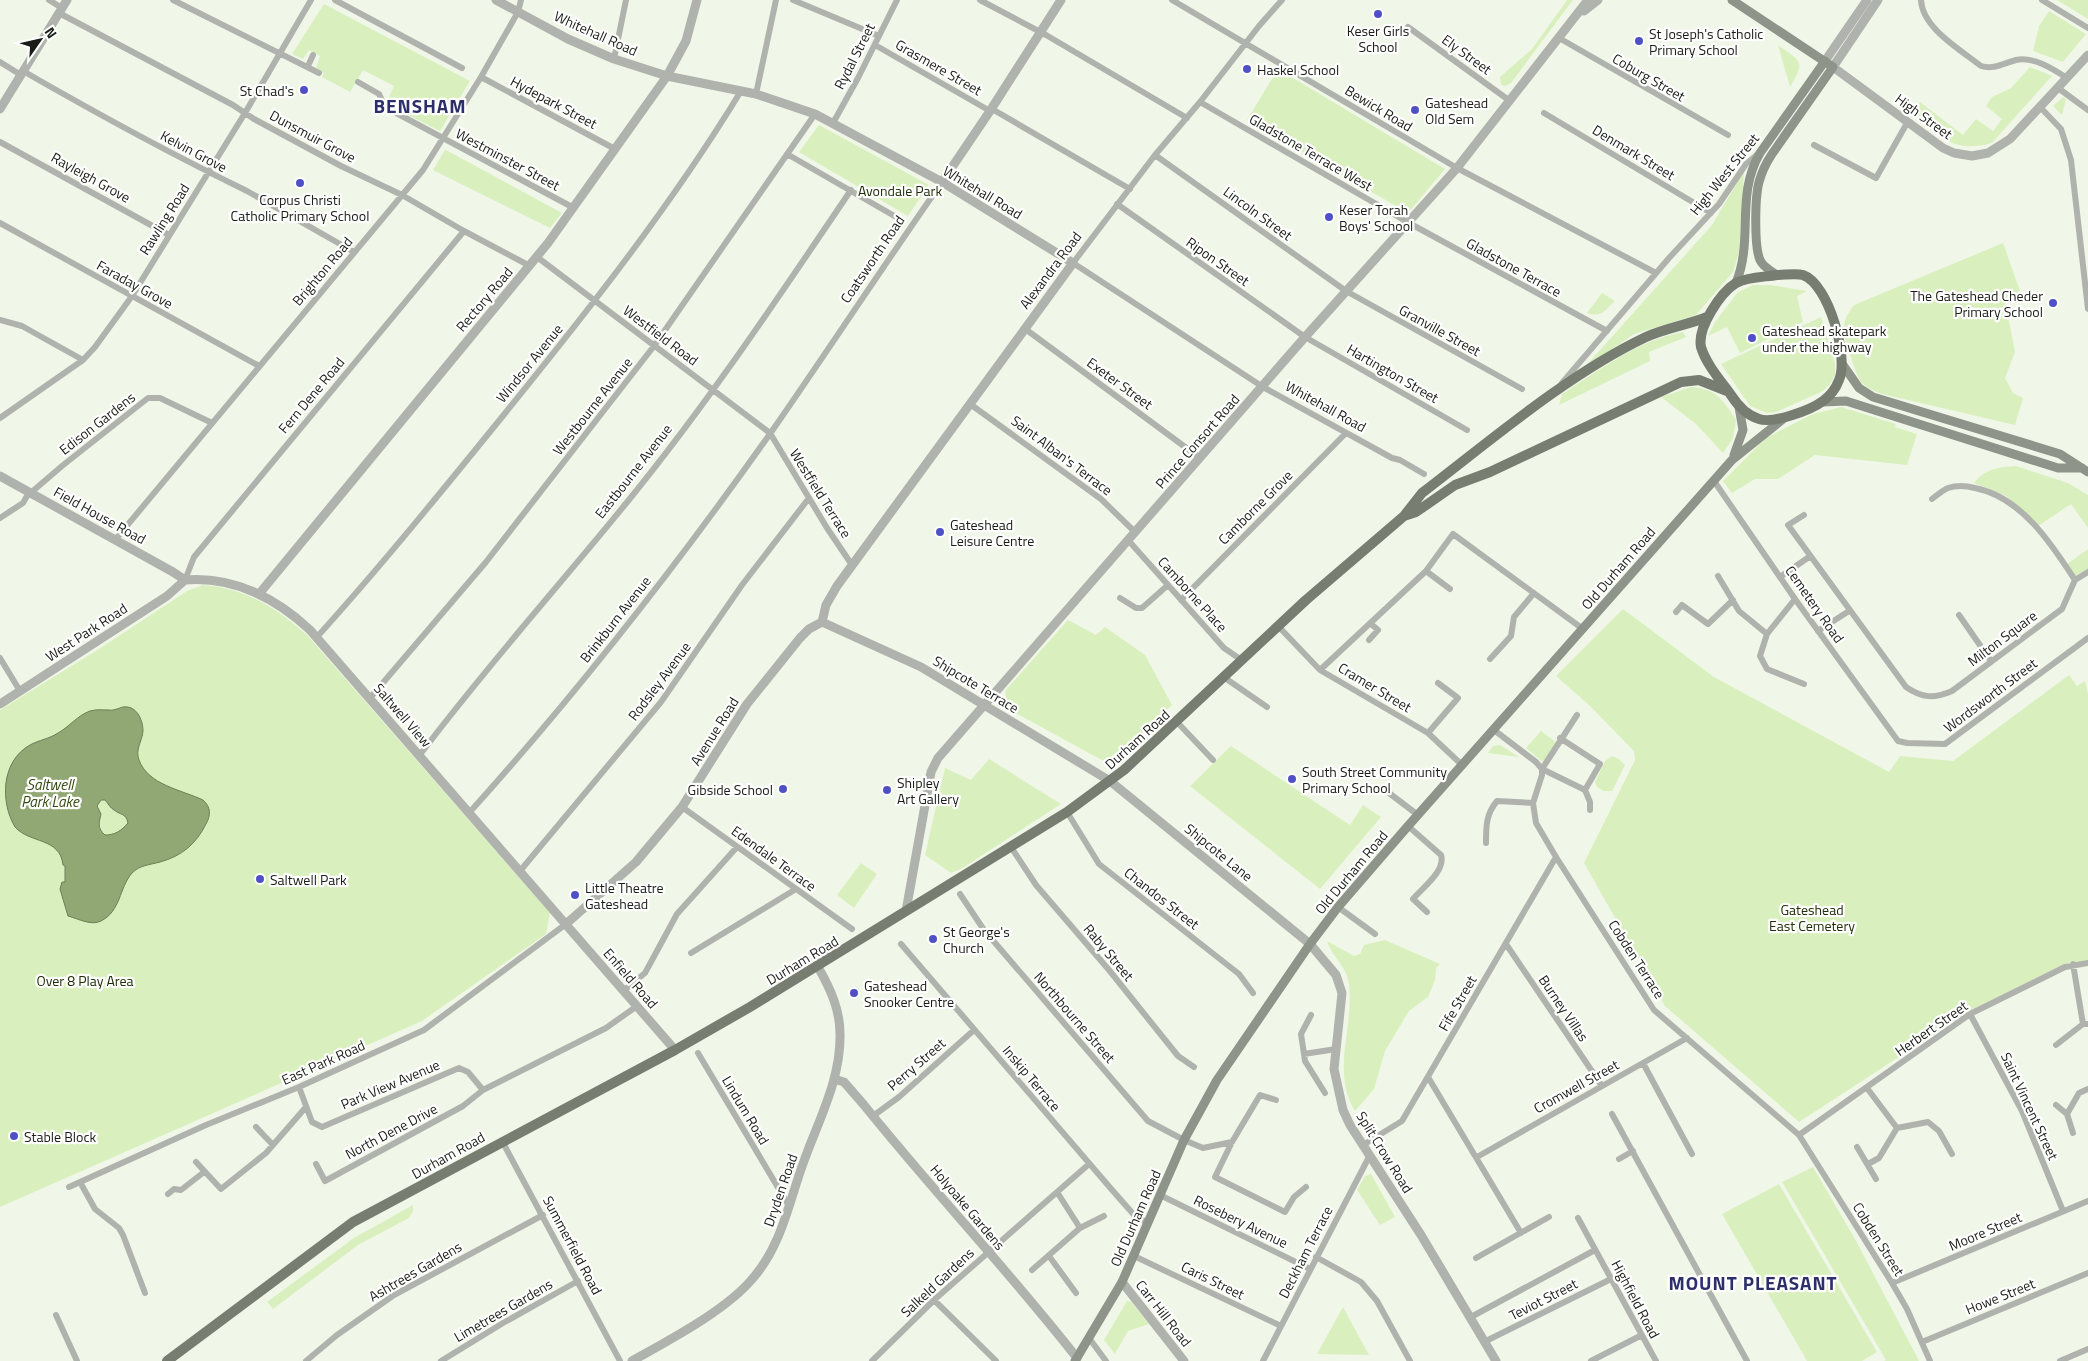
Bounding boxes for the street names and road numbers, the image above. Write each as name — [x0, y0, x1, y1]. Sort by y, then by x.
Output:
street label: Whitehall Road — [551, 5, 641, 61]
street label: Rydal Street — [828, 19, 880, 93]
street label: Ely Street — [1438, 29, 1496, 79]
street label: Grasmere Street — [892, 34, 986, 100]
street label: Coburg Street — [1609, 48, 1689, 106]
street label: Hydepark Street — [507, 70, 601, 134]
street label: Bewick Road — [1341, 80, 1417, 136]
street label: High Street — [1891, 88, 1957, 144]
street label: Dunsmuir Grove — [266, 104, 360, 168]
street label: Gladstone Terrace West — [1245, 108, 1377, 196]
street label: Denmark Street — [1589, 119, 1679, 185]
street label: Westminster Street — [452, 123, 564, 195]
street label: Kelvin Grove — [157, 125, 231, 177]
street label: High West Street — [1684, 128, 1764, 220]
street label: Rayleigh Grove — [48, 147, 134, 207]
street label: Whitehall Road — [939, 160, 1027, 224]
street label: Rawling Road — [134, 179, 194, 259]
street label: Lincoln Street — [1219, 181, 1297, 245]
street label: Coatsworth Road — [835, 211, 909, 307]
street label: Alexandra Road — [1014, 227, 1086, 313]
street label: Ripon Street — [1182, 231, 1254, 291]
street label: Brighton Road — [287, 232, 357, 310]
street label: Gladstone Terrace — [1463, 232, 1565, 302]
street label: Faraday Grove — [93, 254, 177, 314]
street label: Rectory Road — [451, 262, 517, 336]
street label: Granville Street — [1395, 299, 1485, 361]
street label: Westfield Road — [619, 300, 703, 370]
street label: Windsor Avenue — [491, 319, 567, 407]
street label: Hartington Street — [1343, 338, 1443, 408]
street label: Fern Dene Road — [273, 352, 349, 438]
street label: Exeter Street — [1083, 352, 1157, 414]
street label: Westbourne Avenue — [547, 353, 637, 459]
street label: Whitehall Road — [1282, 375, 1370, 437]
street label: Edison Gardens — [55, 387, 139, 459]
street label: Prince Consort Road — [1150, 389, 1244, 493]
street label: Saint Alban's Terrace — [1007, 410, 1117, 500]
street label: Eastbourne Avenue — [589, 419, 677, 523]
street label: Westfield Terrace — [785, 444, 857, 542]
street label: Camborne Grove — [1213, 465, 1297, 549]
street label: Field House Road — [50, 481, 150, 549]
street label: Old Durham Road — [1576, 522, 1660, 614]
street label: Camborne Place — [1153, 552, 1233, 636]
street label: Cemetery Road — [1781, 561, 1849, 647]
street label: Brinkburn Avenue — [574, 571, 656, 667]
street label: West Park Road — [41, 598, 131, 666]
street label: Milton Square — [1963, 605, 2041, 671]
street label: Rodsley Avenue — [622, 637, 696, 725]
street label: Shipcote Terrace — [929, 650, 1023, 718]
street label: Wordsworth Street — [1939, 653, 2041, 737]
street label: Cramer Street — [1334, 657, 1416, 717]
street label: Saltwell View — [369, 678, 437, 752]
street label: Avenue Road — [685, 693, 743, 769]
street label: Durham Road — [1100, 704, 1174, 774]
street label: Shipcote Lane — [1180, 818, 1258, 886]
street label: Edendale Terrace — [727, 820, 821, 896]
street label: Old Durham Road — [1310, 825, 1392, 919]
street label: Chandos Street — [1120, 862, 1204, 934]
street label: Cobden Terrace — [1604, 915, 1670, 1003]
street label: Raby Street — [1079, 919, 1139, 985]
street label: Durham Road — [762, 930, 842, 990]
street label: Enfield Road — [599, 943, 663, 1013]
street label: Northbourne Street — [1029, 967, 1121, 1067]
street label: Burney Villas — [1534, 970, 1594, 1046]
street label: Fife Street — [1433, 971, 1481, 1035]
street label: Herbert Street — [1890, 995, 1972, 1061]
street label: Perry Street — [882, 1033, 950, 1095]
street label: East Park Road — [278, 1034, 368, 1090]
street label: Inskip Terrace — [998, 1040, 1066, 1116]
street label: Saint Vincent Street — [1996, 1049, 2064, 1163]
street label: Park View Avenue — [337, 1054, 443, 1114]
street label: Cromwell Street — [1530, 1054, 1623, 1118]
street label: Lindum Road — [717, 1071, 775, 1149]
street label: North Dene Drive — [341, 1098, 441, 1164]
street label: Split Crow Road — [1351, 1107, 1419, 1197]
street label: Durham Road — [408, 1126, 488, 1184]
street label: Dryden Road — [758, 1151, 802, 1229]
street label: Holyoake Gardens — [926, 1159, 1010, 1255]
street label: Old Durham Road — [1104, 1166, 1166, 1270]
street label: Rosebery Avenue — [1190, 1189, 1292, 1253]
street label: Summerfield Road — [538, 1192, 608, 1298]
street label: Cobden Street — [1848, 1198, 1910, 1280]
street label: Deckham Terrace — [1273, 1202, 1337, 1302]
street label: Moore Street — [1945, 1206, 2025, 1256]
street label: Ashtrees Gardens — [365, 1236, 465, 1306]
street label: Salkeld Gardens — [895, 1242, 979, 1322]
street label: Caris Street — [1178, 1256, 1248, 1304]
street label: Highfield Road — [1607, 1256, 1665, 1342]
street label: Howe Street — [1962, 1272, 2038, 1320]
street label: Limetrees Gardens — [450, 1273, 556, 1347]
street label: Teviot Street — [1505, 1273, 1581, 1325]
street label: Carr Hill Road — [1131, 1275, 1197, 1351]

